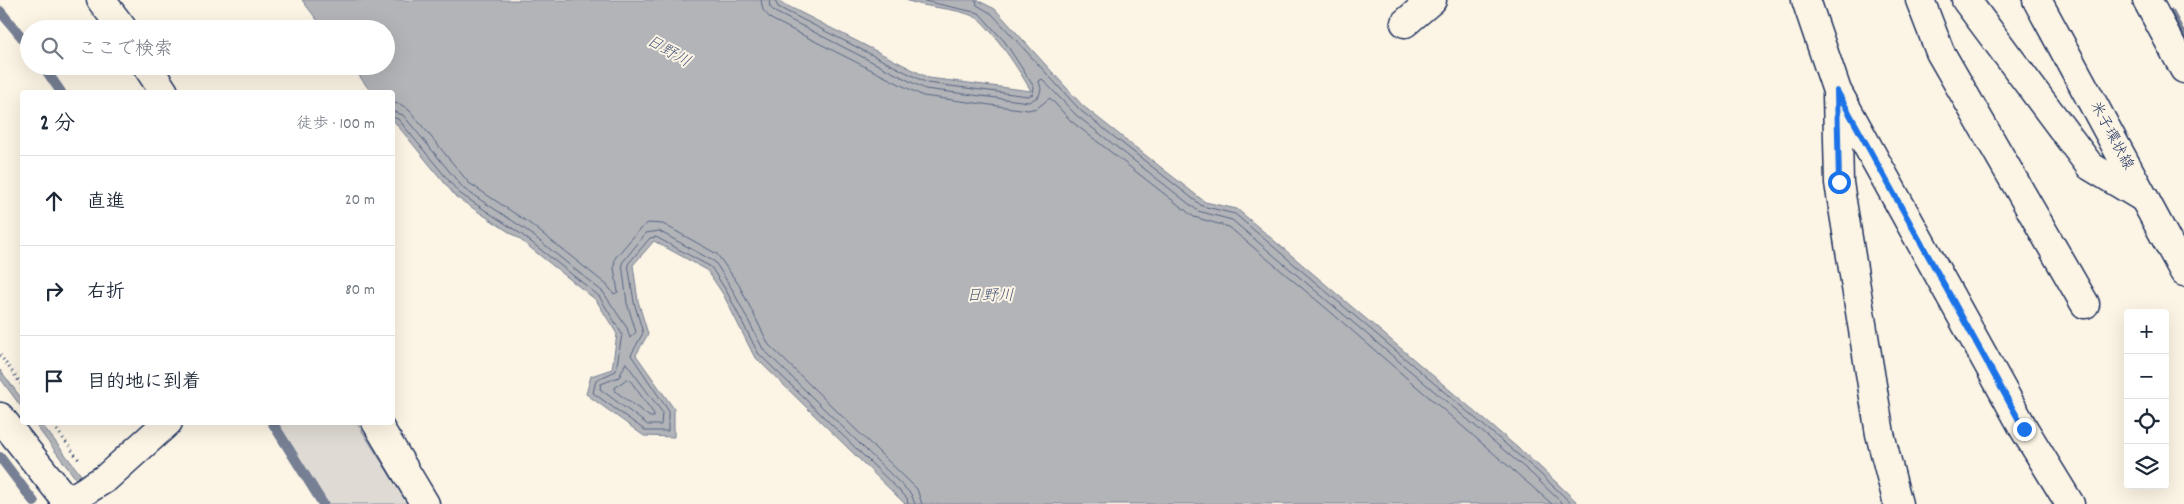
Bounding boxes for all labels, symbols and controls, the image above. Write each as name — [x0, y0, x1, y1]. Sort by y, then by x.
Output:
search box — [20, 20, 395, 75]
water label: 日野川 — [641, 30, 695, 74]
icon: search — [38, 34, 66, 62]
text: ここで検索 — [78, 37, 173, 64]
street label: 米子環状線 — [2084, 98, 2138, 174]
text: 2 分 — [40, 110, 75, 140]
text: 徒歩 · 100 m — [296, 113, 375, 136]
route start — [1828, 171, 1851, 194]
icon: ahead — [40, 187, 68, 215]
text: 20 m — [345, 189, 375, 212]
text: 直進 — [87, 190, 125, 217]
icon: right — [40, 277, 68, 305]
text: 80 m — [345, 279, 375, 302]
text: 右折 — [87, 280, 125, 307]
water label: 日野川 — [966, 285, 1014, 308]
map controls — [2124, 309, 2169, 489]
button: + — [2124, 309, 2169, 354]
button: − — [2124, 354, 2169, 399]
icon: arrive — [40, 367, 68, 395]
text: 目的地に到着 — [87, 370, 201, 397]
button: locate — [2124, 399, 2169, 444]
route end — [2013, 418, 2036, 441]
button: layers — [2124, 444, 2169, 489]

